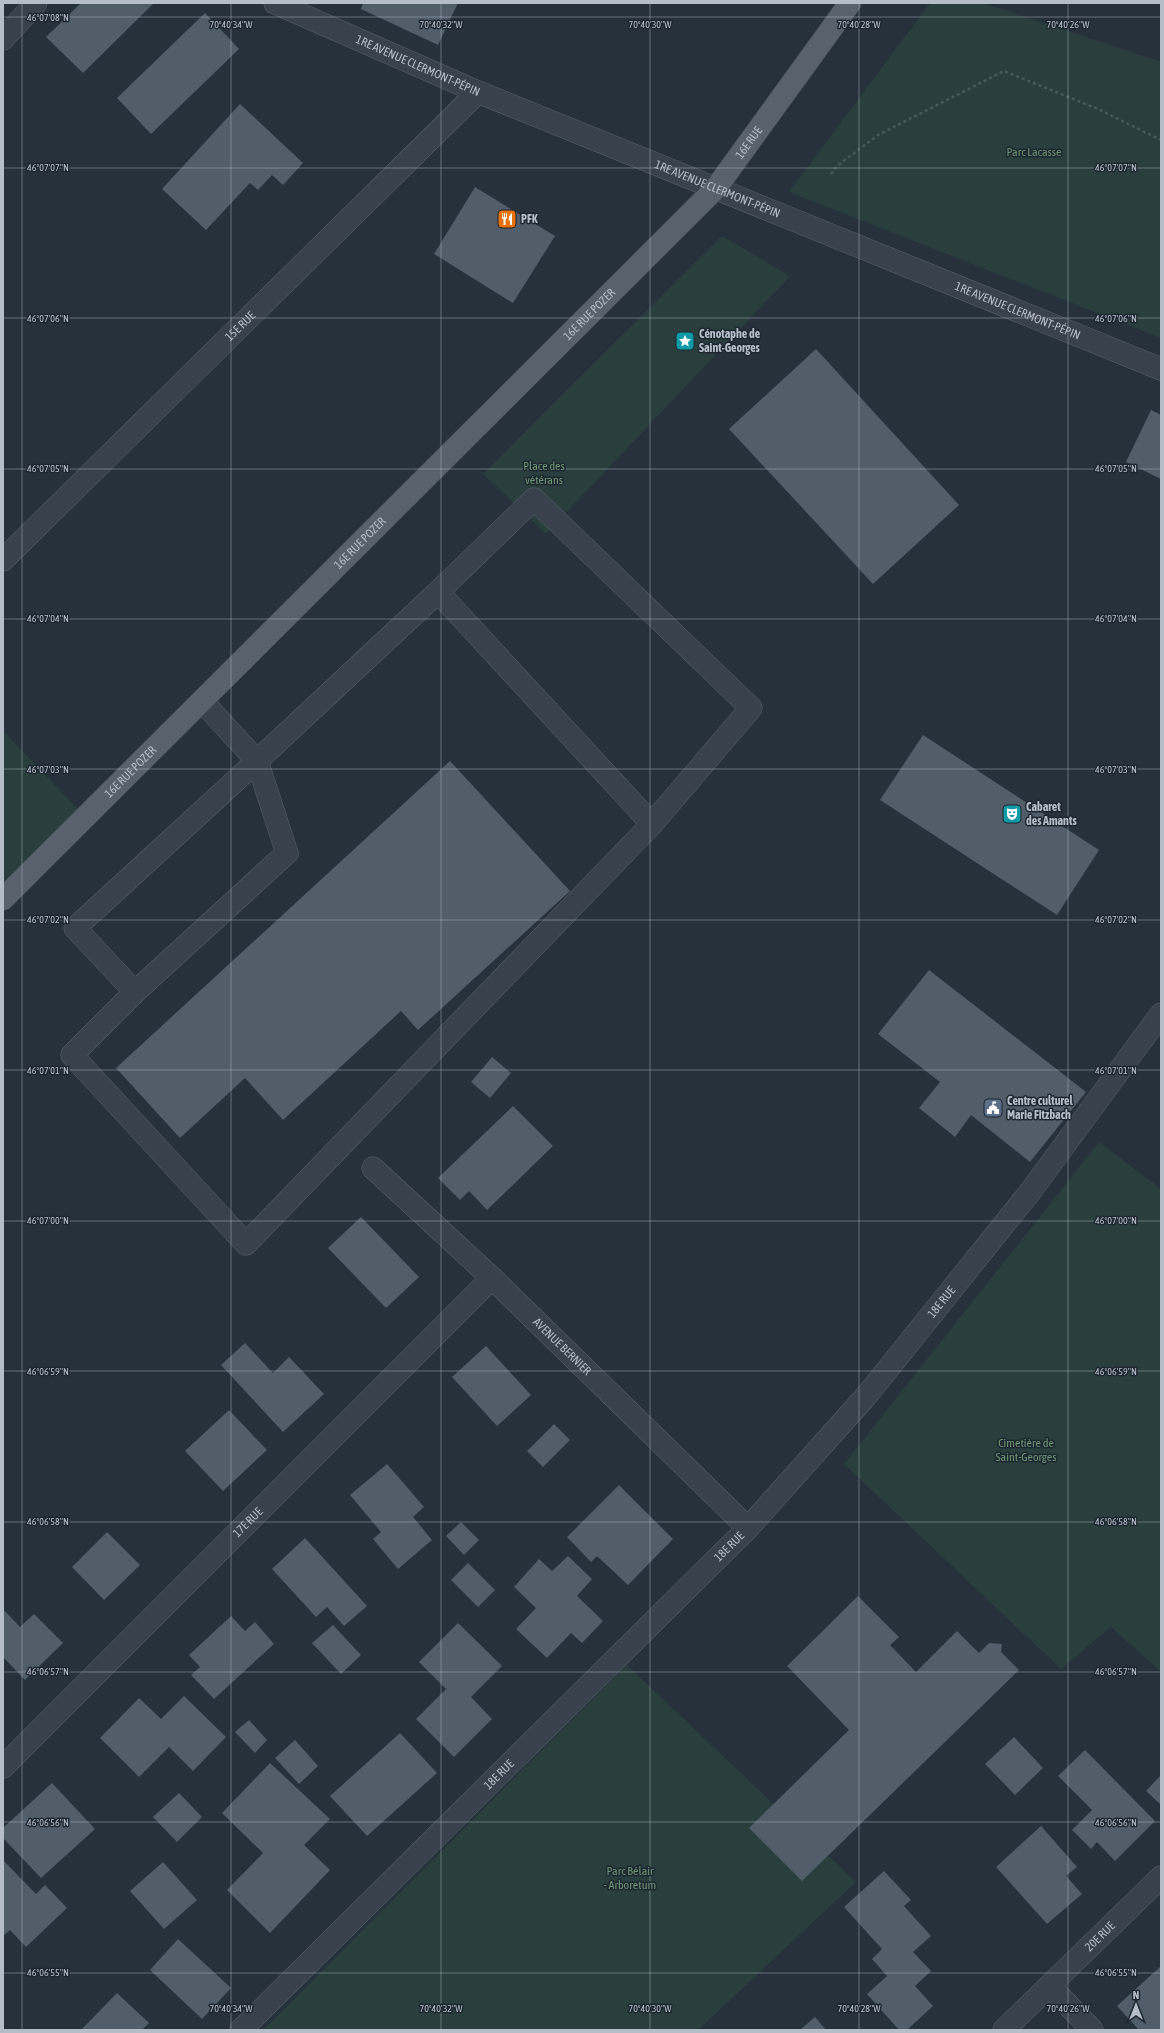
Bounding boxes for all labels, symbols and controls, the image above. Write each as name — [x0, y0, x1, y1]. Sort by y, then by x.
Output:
text: 46°07'08"N — [27, 12, 69, 23]
text: 70°40'34"W — [209, 19, 253, 30]
text: 70°40'32"W — [419, 19, 463, 30]
text: 70°40'30"W — [628, 19, 672, 30]
text: 70°40'28"W — [837, 19, 881, 30]
text: 70°40'26"W — [1046, 19, 1090, 30]
street label: 1RE AVENUE CLERMONT-PÉPIN — [354, 32, 482, 99]
street label: 16E RUE — [733, 124, 765, 161]
park label: Parc Lacasse — [1006, 145, 1062, 159]
street label: 1RE AVENUE CLERMONT-PÉPIN — [653, 157, 782, 221]
text: 46°07'07"N — [27, 162, 69, 173]
text: 46°07'07"N — [1095, 162, 1137, 173]
restaurant icon: PFK — [496, 208, 518, 230]
place label: PFK — [521, 212, 538, 226]
street label: 1RE AVENUE CLERMONT-PÉPIN — [953, 279, 1082, 343]
street label: 16E RUE POZER — [561, 286, 618, 343]
street label: 15E RUE — [222, 309, 258, 344]
text: 46°07'06"N — [27, 313, 69, 324]
text: 46°07'06"N — [1095, 313, 1137, 324]
place label: Cénotaphe de Saint-Georges — [699, 327, 761, 355]
place icon: Cénotaphe de Saint-Georges — [674, 330, 696, 352]
park label: Place des vétérans — [523, 459, 565, 487]
text: 46°07'05"N — [27, 463, 69, 474]
text: 46°07'05"N — [1095, 463, 1137, 474]
street label: 16E RUE POZER — [331, 514, 389, 572]
text: 46°07'04"N — [27, 613, 69, 624]
text: 46°07'04"N — [1095, 613, 1137, 624]
street label: 16E RUE POZER — [102, 743, 159, 801]
text: 46°07'03"N — [27, 764, 69, 775]
text: 46°07'03"N — [1095, 764, 1137, 775]
place label: Cabaret des Amants — [1026, 800, 1077, 828]
theatre icon: Cabaret des Amants — [1001, 803, 1023, 825]
text: 46°07'02"N — [27, 914, 69, 925]
text: 46°07'02"N — [1095, 914, 1137, 925]
text: 46°07'01"N — [27, 1065, 69, 1076]
text: 46°07'01"N — [1095, 1065, 1137, 1076]
place label: Centre culturel Marie Fitzbach — [1007, 1094, 1073, 1122]
public building icon: Centre culturel Marie Fitzbach — [982, 1097, 1004, 1119]
text: 46°07'00"N — [27, 1215, 69, 1226]
text: 46°07'00"N — [1095, 1215, 1137, 1226]
street label: 18E RUE — [925, 1284, 958, 1321]
street label: AVENUE BERNIER — [530, 1315, 594, 1378]
text: 46°06'59"N — [27, 1366, 69, 1377]
text: 46°06'59"N — [1095, 1366, 1137, 1377]
park label: Cimetière de Saint-Georges — [996, 1436, 1056, 1464]
street label: 17E RUE — [230, 1505, 265, 1540]
text: 46°06'58"N — [27, 1516, 69, 1527]
text: 46°06'58"N — [1095, 1516, 1137, 1527]
street label: 18E RUE — [711, 1529, 747, 1564]
text: 46°06'57"N — [27, 1666, 69, 1677]
text: 46°06'57"N — [1095, 1666, 1137, 1677]
street label: 18E RUE — [481, 1757, 517, 1792]
text: 46°06'56"N — [27, 1817, 69, 1828]
text: 46°06'56"N — [1095, 1817, 1137, 1828]
park label: Parc Bélair - Arboretum — [604, 1864, 656, 1892]
street label: 20E RUE — [1082, 1919, 1118, 1954]
text: 46°06'55"N — [27, 1967, 69, 1978]
text: 46°06'55"N — [1095, 1967, 1137, 1978]
north arrow — [1116, 1985, 1156, 2025]
text: N — [1133, 1989, 1139, 2001]
text: 70°40'34"W — [209, 2003, 253, 2014]
text: 70°40'32"W — [419, 2003, 463, 2014]
text: 70°40'30"W — [628, 2003, 672, 2014]
text: 70°40'28"W — [837, 2003, 881, 2014]
text: 70°40'26"W — [1046, 2003, 1090, 2014]

